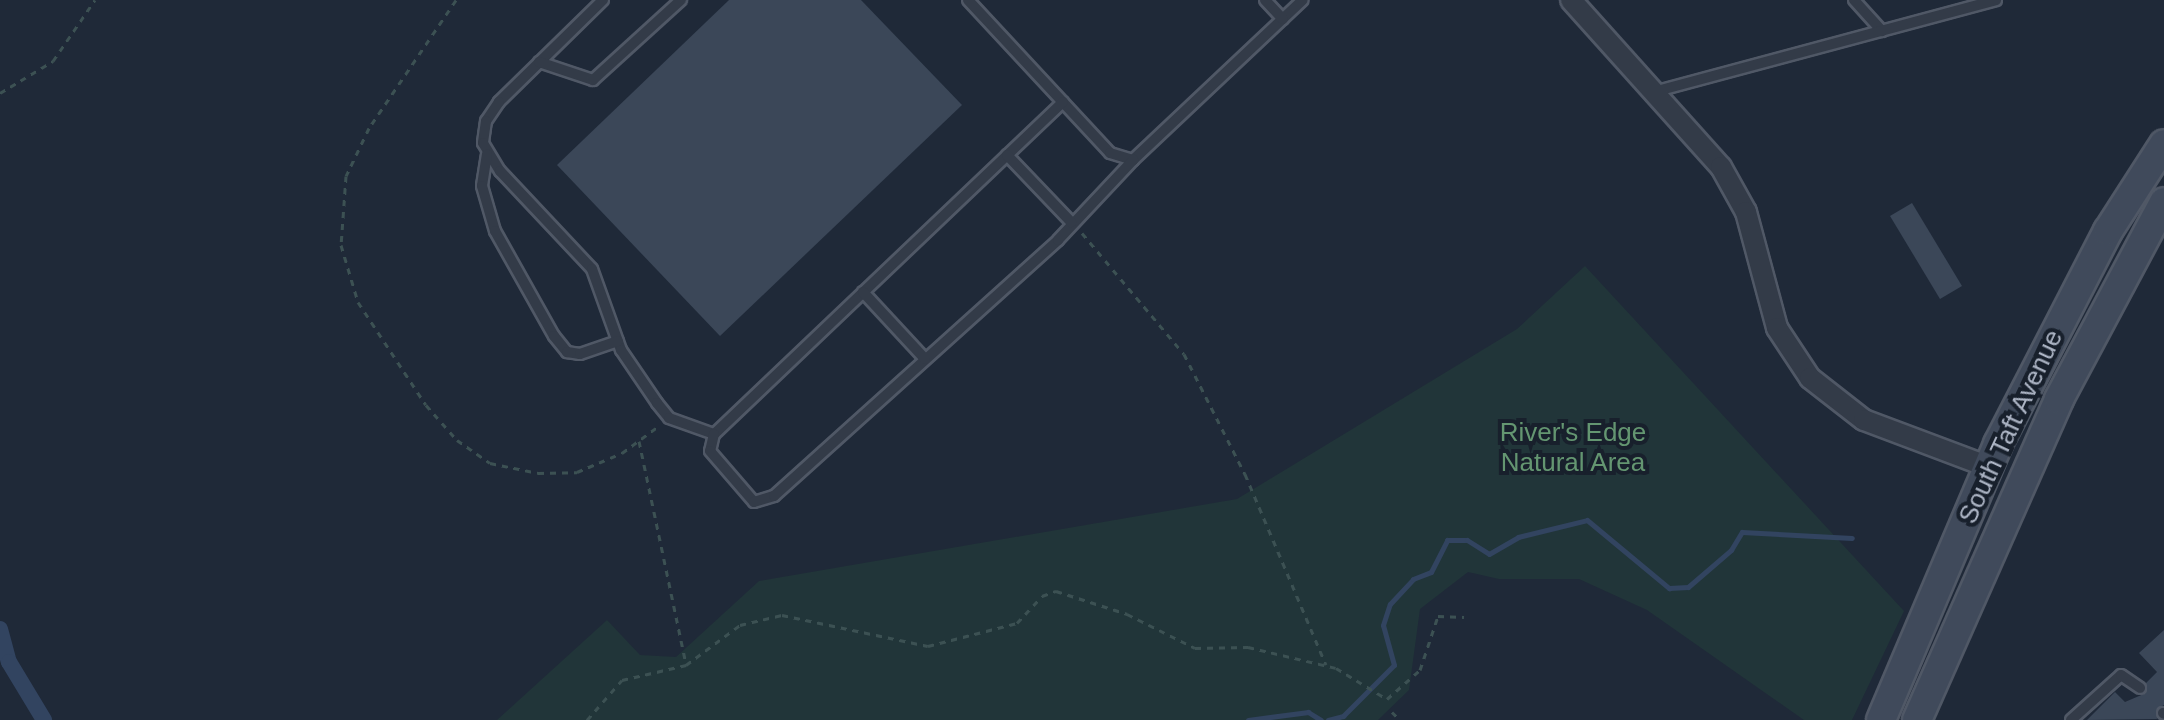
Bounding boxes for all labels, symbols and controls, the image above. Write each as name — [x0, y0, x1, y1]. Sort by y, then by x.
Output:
street label: South Taft Avenue — [1952, 324, 2070, 530]
park label: River's Edge Natural Area — [1500, 417, 1646, 478]

